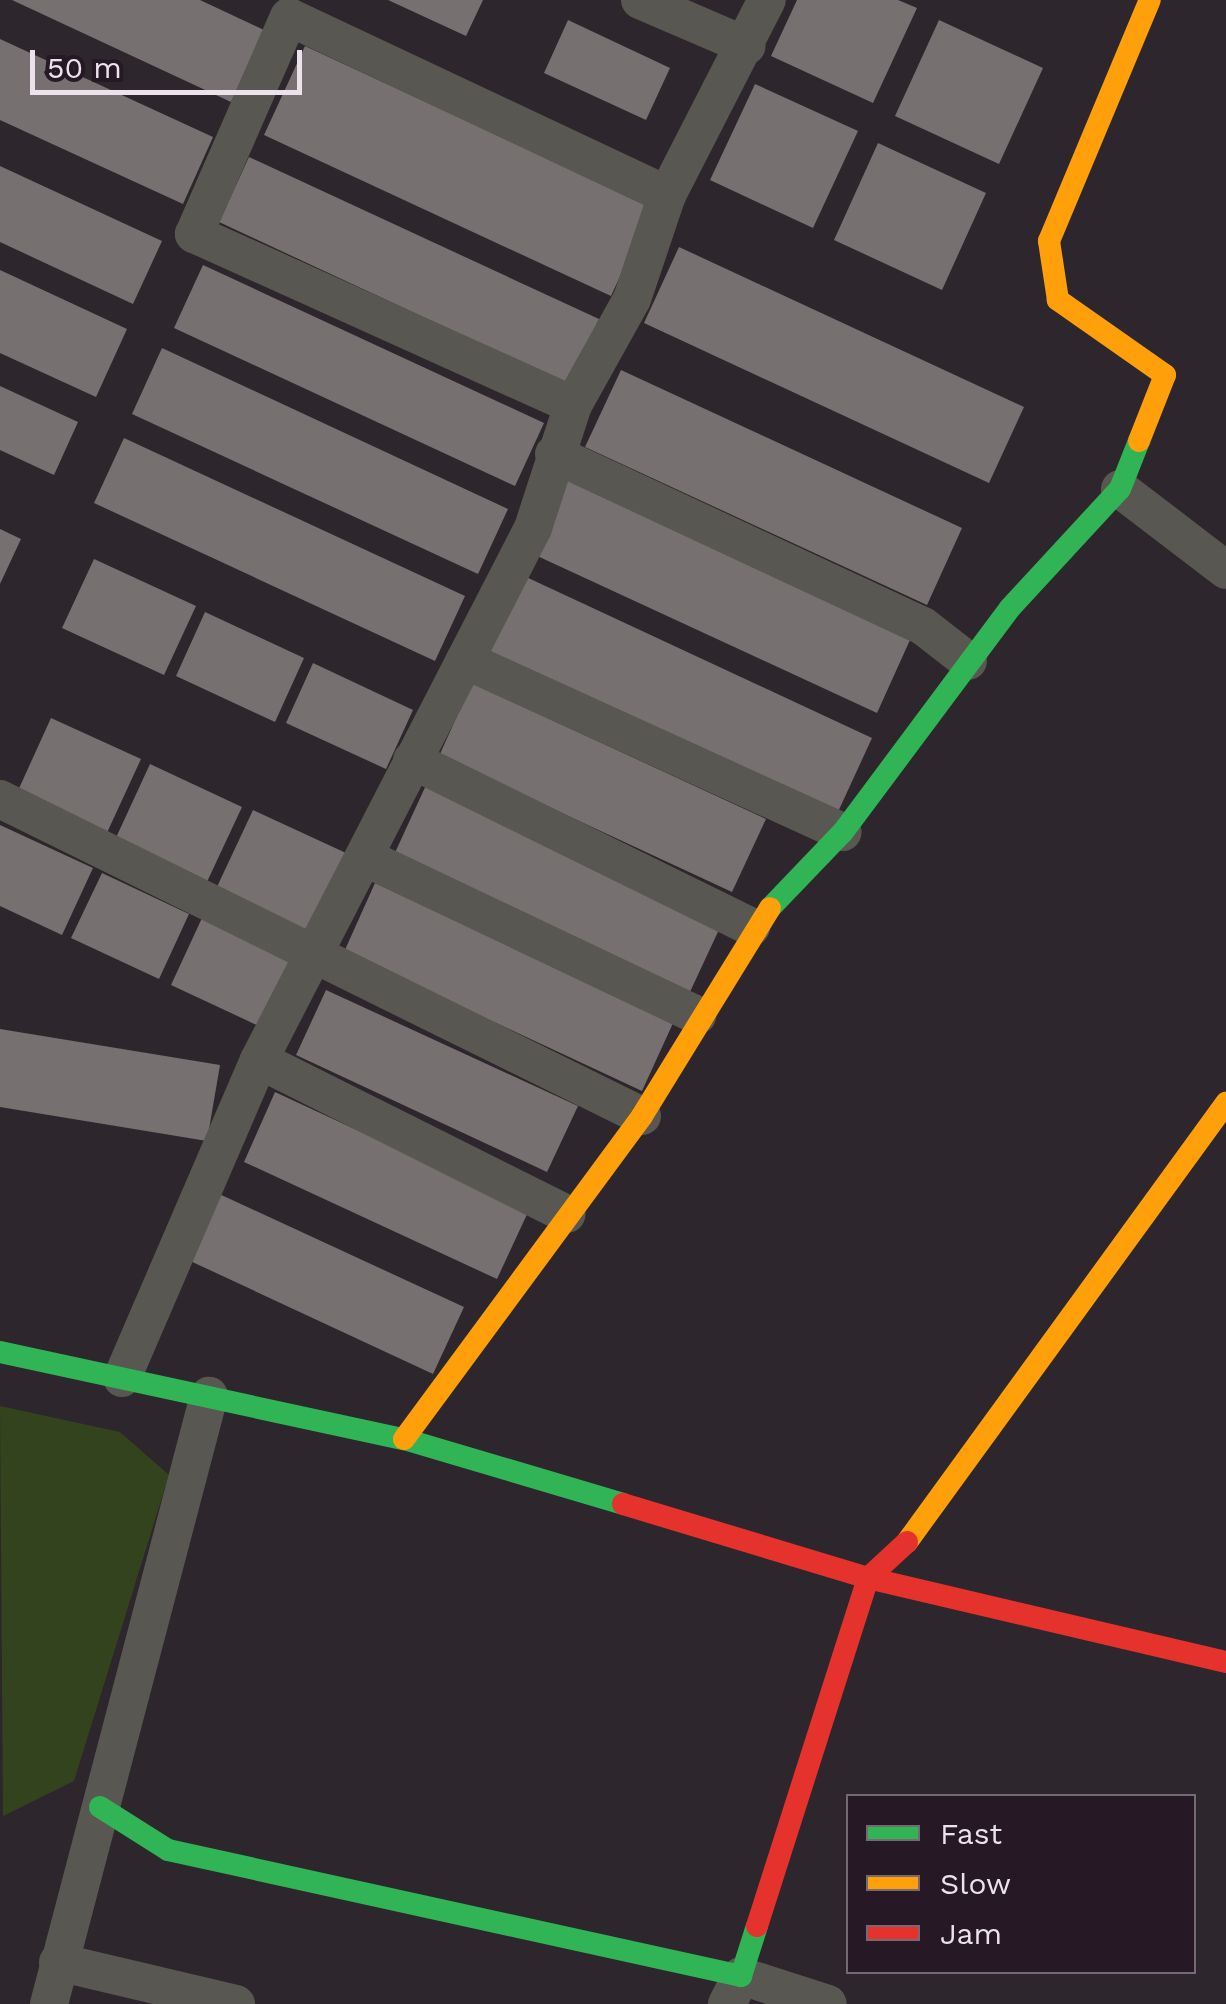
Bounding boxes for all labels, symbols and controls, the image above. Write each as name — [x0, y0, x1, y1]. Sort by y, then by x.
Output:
scale bar — [35, 30, 308, 92]
text: 50 m — [47, 50, 122, 85]
legend — [846, 1794, 1196, 1974]
text: Fast — [940, 1816, 1002, 1851]
text: Slow — [940, 1866, 1011, 1901]
text: Jam — [940, 1916, 1002, 1951]

